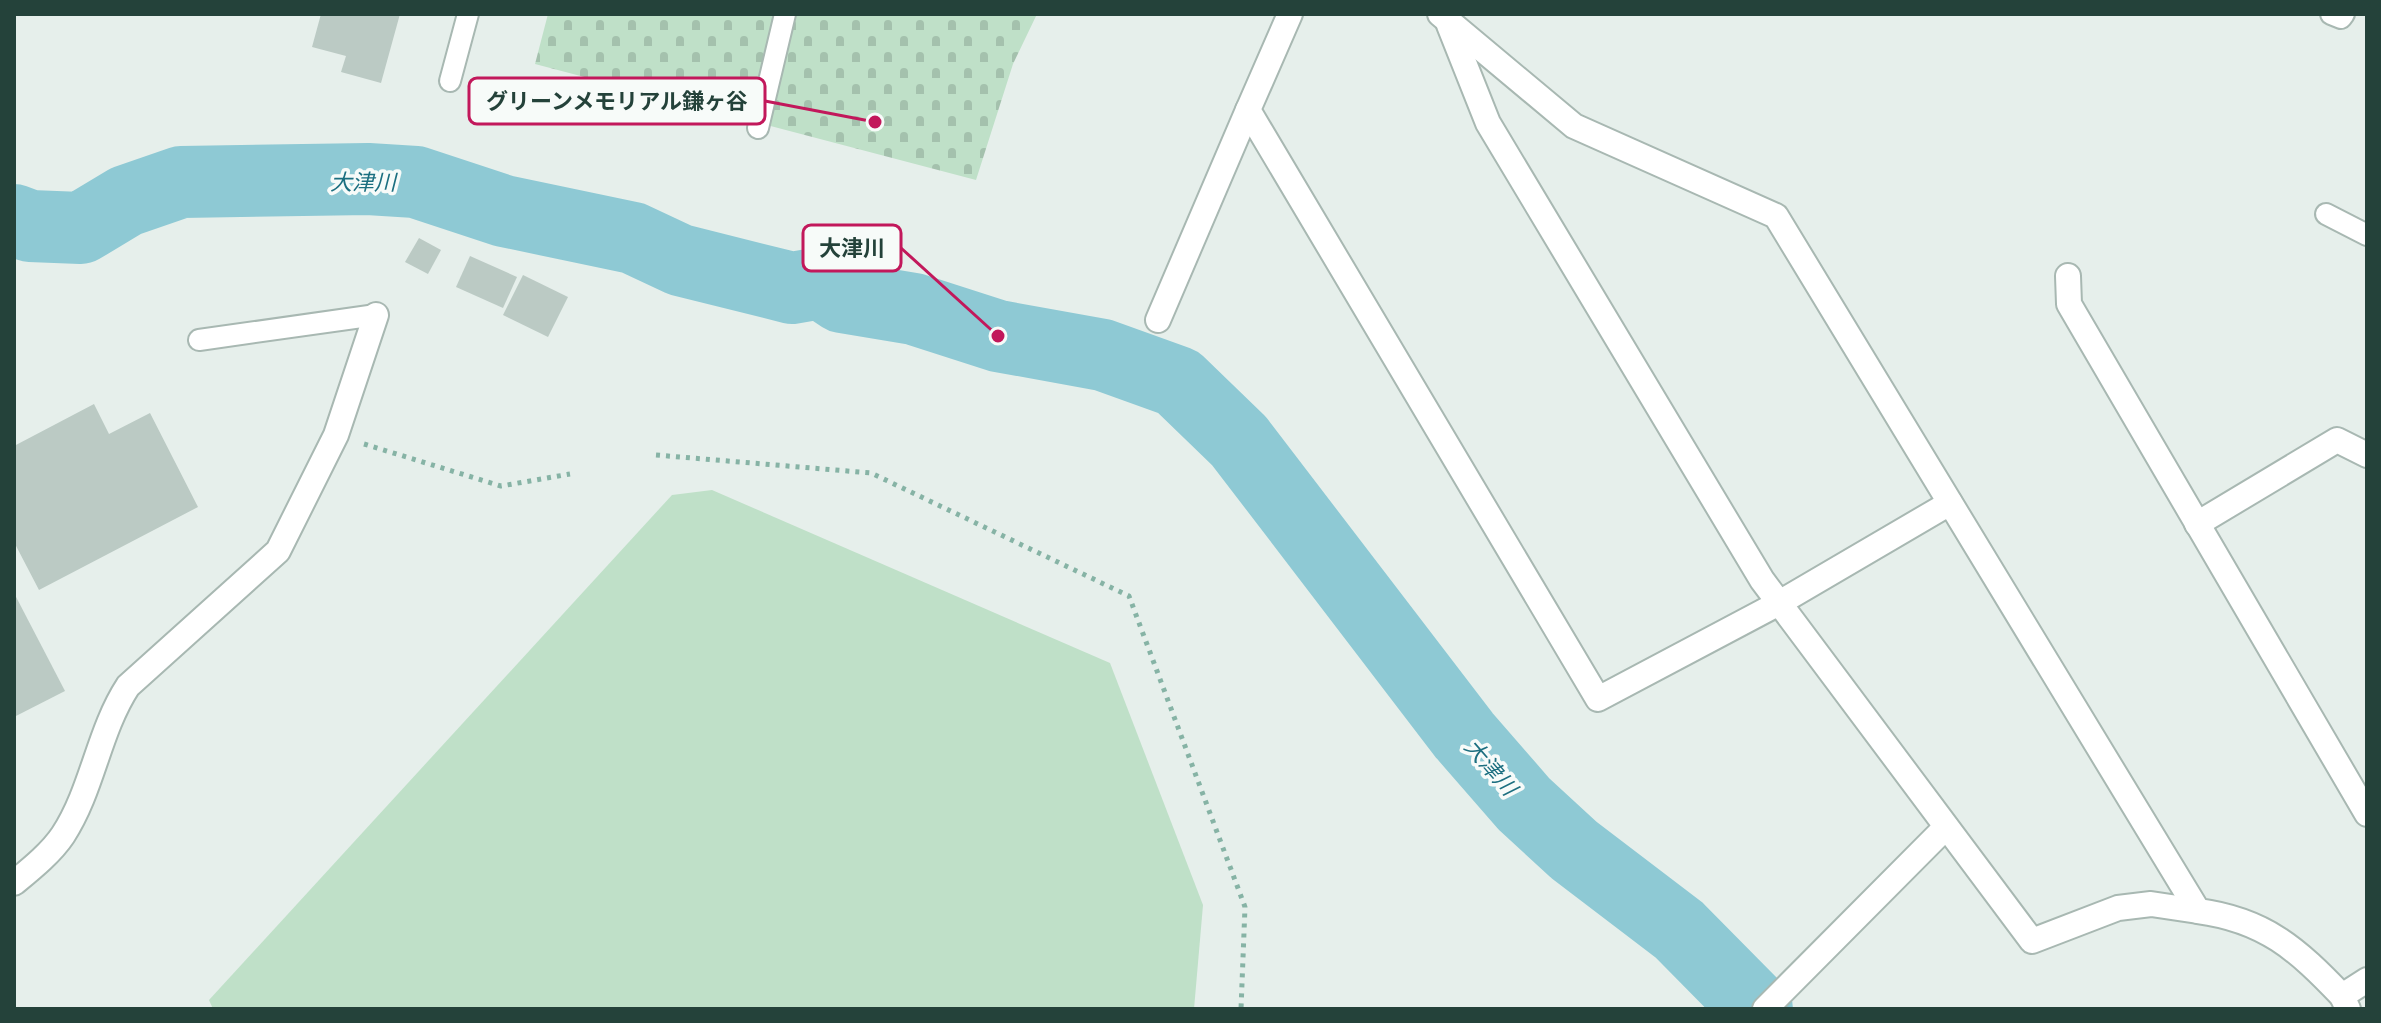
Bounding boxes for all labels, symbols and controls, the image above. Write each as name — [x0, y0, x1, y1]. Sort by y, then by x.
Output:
callout: グリーンメモリアル鎌ヶ谷 — [469, 78, 765, 124]
text: グリーンメモリアル鎌ヶ谷 — [486, 88, 748, 115]
water label: 大津川 — [330, 169, 398, 196]
callout: 大津川 — [803, 225, 901, 271]
text: 大津川 — [819, 235, 885, 262]
water label: 大津川 — [1459, 734, 1524, 803]

